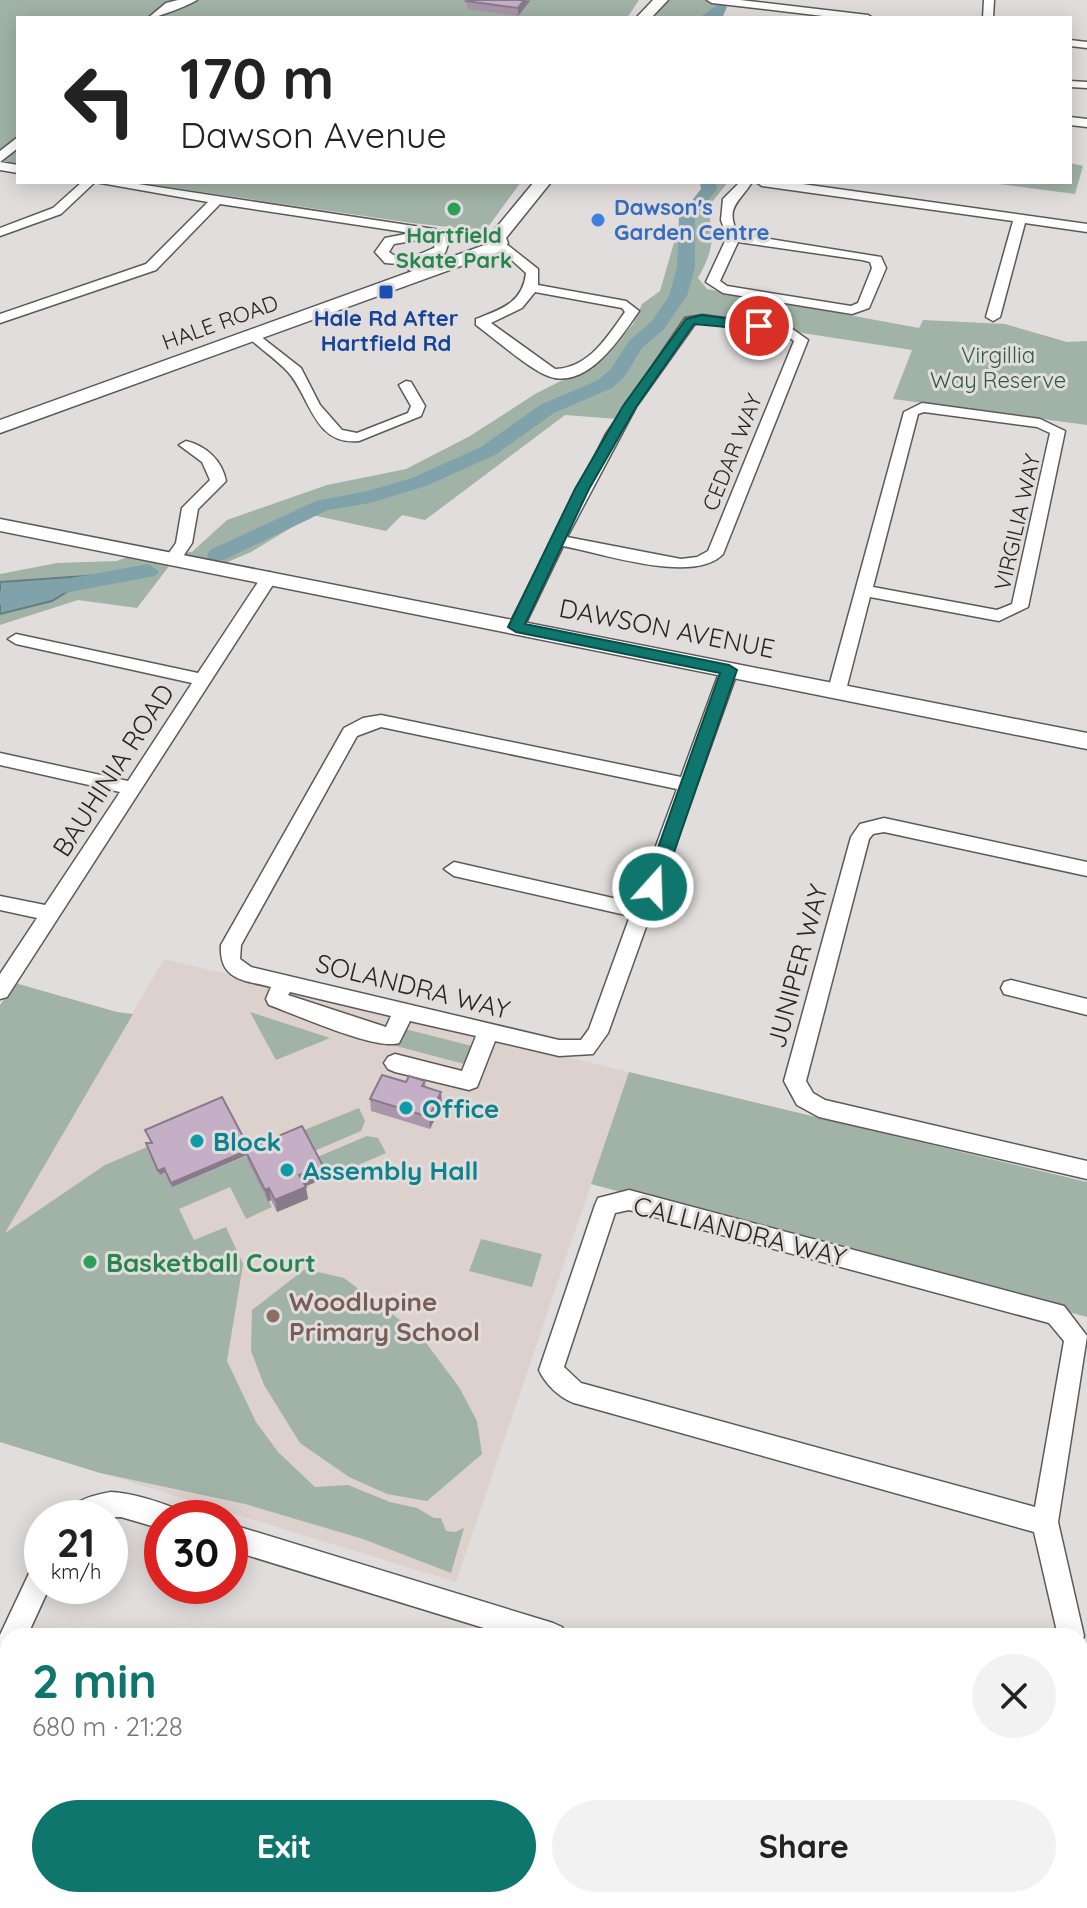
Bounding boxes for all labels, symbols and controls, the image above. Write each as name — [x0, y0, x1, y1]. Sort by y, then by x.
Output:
text: 170 m — [180, 43, 334, 113]
icon: left — [48, 48, 152, 152]
text: Dawson Avenue — [180, 112, 447, 157]
place label: Dawson's Garden Centre — [614, 193, 770, 246]
marker: Hartfield Skate Park — [445, 200, 463, 218]
marker: Dawson's Garden Centre — [589, 211, 607, 229]
place label: Hartfield Skate Park — [396, 221, 512, 274]
marker: Hale Rd After Hartfield Rd — [377, 283, 395, 301]
street label: HALE ROAD — [158, 288, 282, 356]
pin — [725, 292, 793, 360]
place label: Hale Rd After Hartfield Rd — [314, 304, 459, 357]
icon: arrive — [737, 304, 781, 348]
park label: Virgillia Way Reserve — [930, 341, 1066, 394]
street label: CEDAR WAY — [696, 389, 768, 515]
street label: VIRGILIA WAY — [988, 451, 1046, 593]
street label: DAWSON AVENUE — [556, 591, 778, 665]
street label: BAUHINIA ROAD — [45, 678, 181, 862]
position arrow — [611, 845, 695, 929]
street label: JUNIPER WAY — [759, 880, 835, 1052]
street label: SOLANDRA WAY — [312, 946, 514, 1026]
place label: Office — [422, 1092, 499, 1125]
marker: Office — [397, 1099, 415, 1117]
place label: Block — [213, 1125, 281, 1158]
marker: Block — [188, 1132, 206, 1150]
place label: Assembly Hall — [303, 1154, 479, 1187]
marker: Assembly Hall — [278, 1161, 296, 1179]
street label: CALLIANDRA WAY — [630, 1189, 850, 1274]
place label: Basketball Court — [106, 1246, 316, 1279]
marker: Basketball Court — [81, 1253, 99, 1271]
place label: Woodlupine Primary School — [289, 1285, 480, 1348]
marker: Woodlupine Primary School — [264, 1307, 282, 1325]
speed limit sign: 30 — [144, 1500, 248, 1604]
text: 21 — [57, 1517, 95, 1567]
text: km/h — [51, 1559, 101, 1584]
text: 2 min — [32, 1650, 157, 1710]
button: close — [972, 1654, 1056, 1738]
text: 680 m · 21:28 — [32, 1710, 183, 1743]
button: Exit — [32, 1800, 536, 1892]
button: Share — [552, 1800, 1056, 1892]

